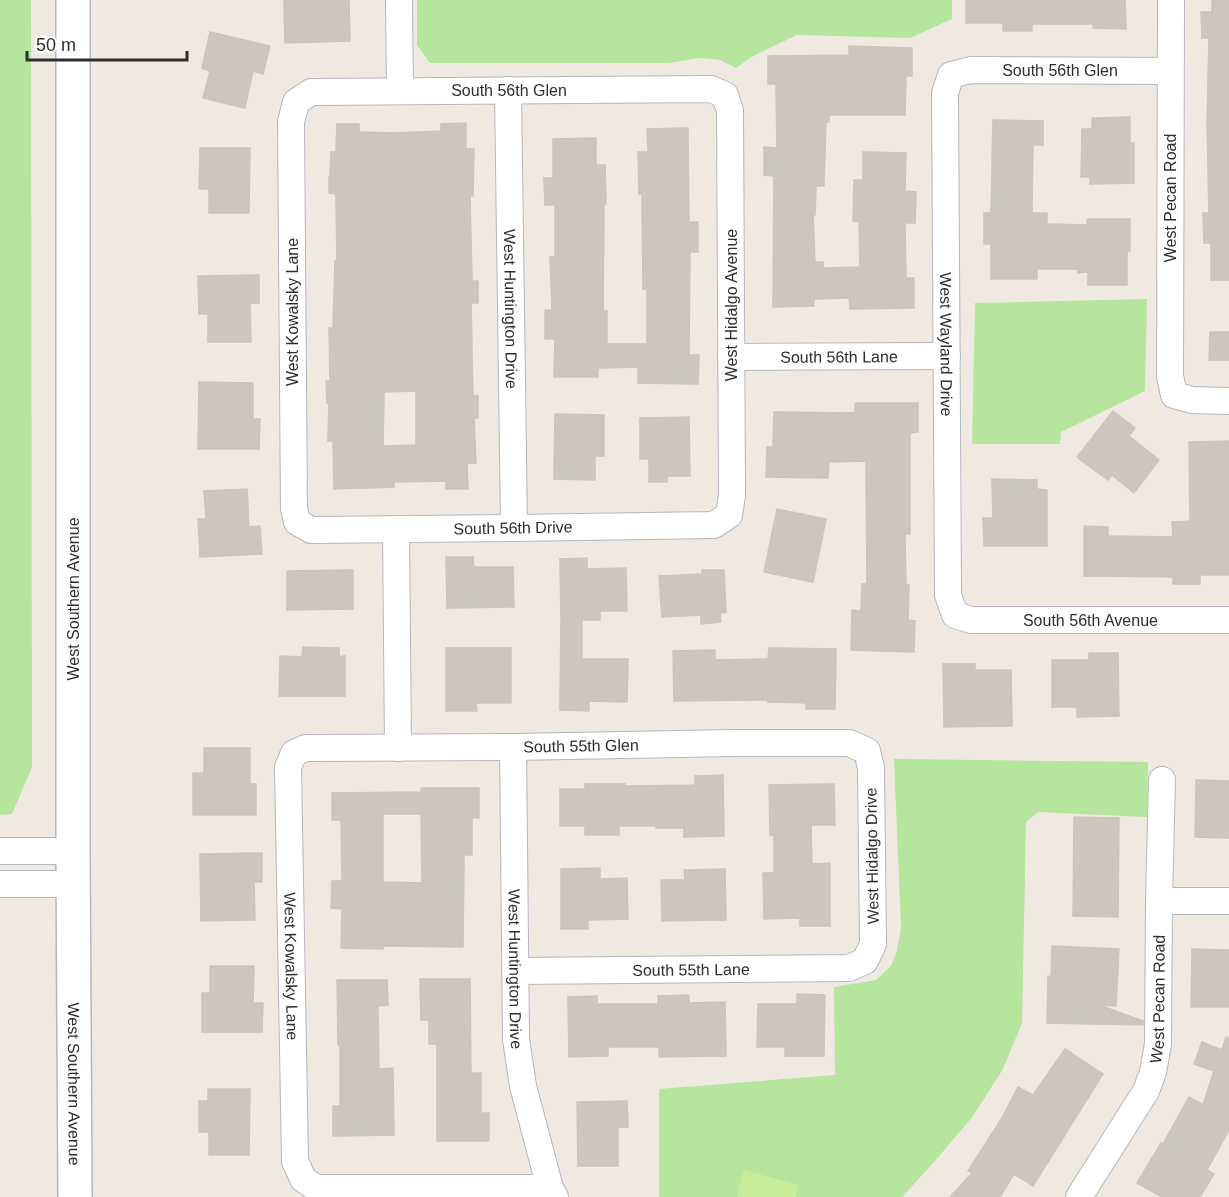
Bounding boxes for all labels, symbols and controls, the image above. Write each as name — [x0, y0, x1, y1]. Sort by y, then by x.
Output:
scale bar — [27, 24, 188, 62]
text: 50 m — [36, 35, 76, 55]
street label: South 56th Glen — [1002, 62, 1118, 79]
street label: South 56th Glen — [451, 82, 567, 99]
street label: West Pecan Road — [1162, 134, 1179, 262]
street label: West Huntington Drive — [501, 229, 521, 389]
street label: West Hidalgo Avenue — [723, 229, 740, 381]
street label: West Kowalsky Lane — [284, 238, 301, 386]
street label: West Wayland Drive — [938, 272, 955, 417]
street label: South 56th Lane — [780, 348, 898, 365]
street label: West Southern Avenue — [65, 517, 82, 681]
street label: South 56th Drive — [453, 518, 573, 538]
street label: South 56th Avenue — [1023, 612, 1158, 629]
street label: South 55th Glen — [523, 736, 639, 756]
street label: West Hidalgo Drive — [862, 787, 882, 924]
street label: West Huntington Drive — [506, 889, 526, 1050]
street label: West Kowalsky Lane — [282, 892, 301, 1041]
street label: West Pecan Road — [1146, 935, 1167, 1065]
street label: South 55th Lane — [632, 960, 750, 978]
street label: West Southern Avenue — [65, 1002, 83, 1166]

